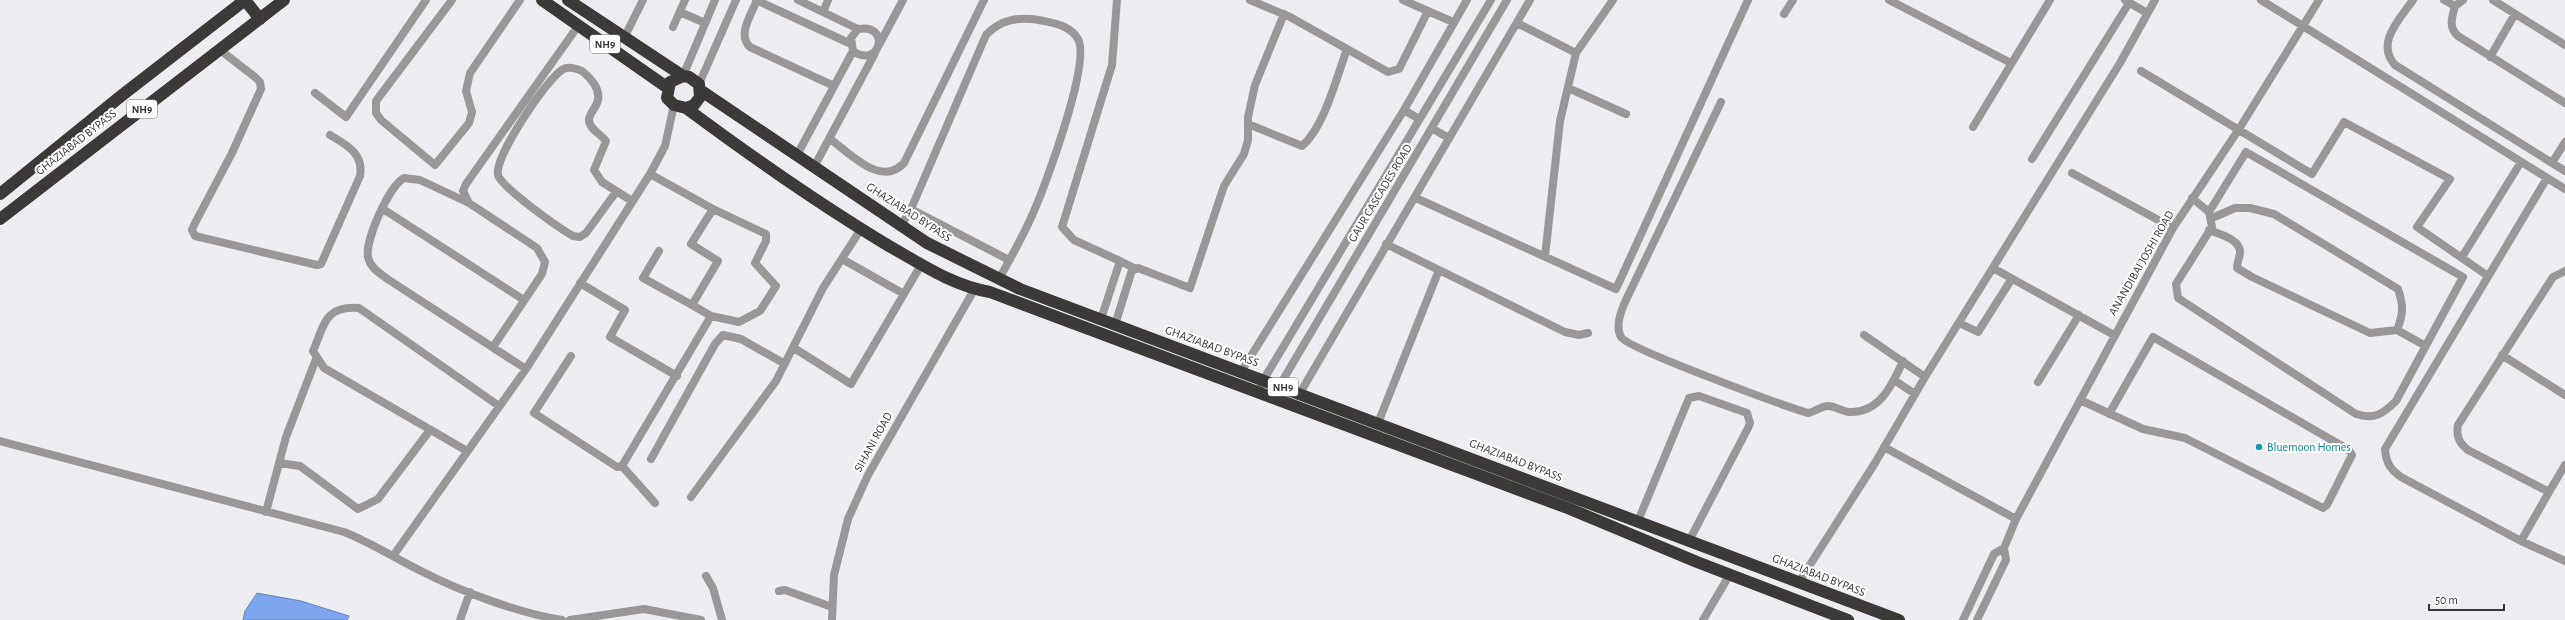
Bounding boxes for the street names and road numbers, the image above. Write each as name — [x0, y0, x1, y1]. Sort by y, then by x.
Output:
road number: NH9 — [590, 35, 620, 53]
road number: NH9 — [127, 100, 157, 118]
street label: GHAZIABAD BYPASS — [33, 107, 119, 177]
street label: GAUR CASCADES ROAD — [1346, 142, 1414, 244]
street label: GHAZIABAD BYPASS — [864, 180, 954, 244]
street label: ANANDIBAI JOSHI ROAD — [2106, 208, 2176, 317]
street label: GHAZIABAD BYPASS — [1164, 323, 1261, 369]
road number: NH9 — [1268, 378, 1298, 396]
street label: SIHANI ROAD — [852, 410, 894, 474]
street label: GHAZIABAD BYPASS — [1468, 437, 1565, 483]
street label: GHAZIABAD BYPASS — [1771, 552, 1868, 598]

